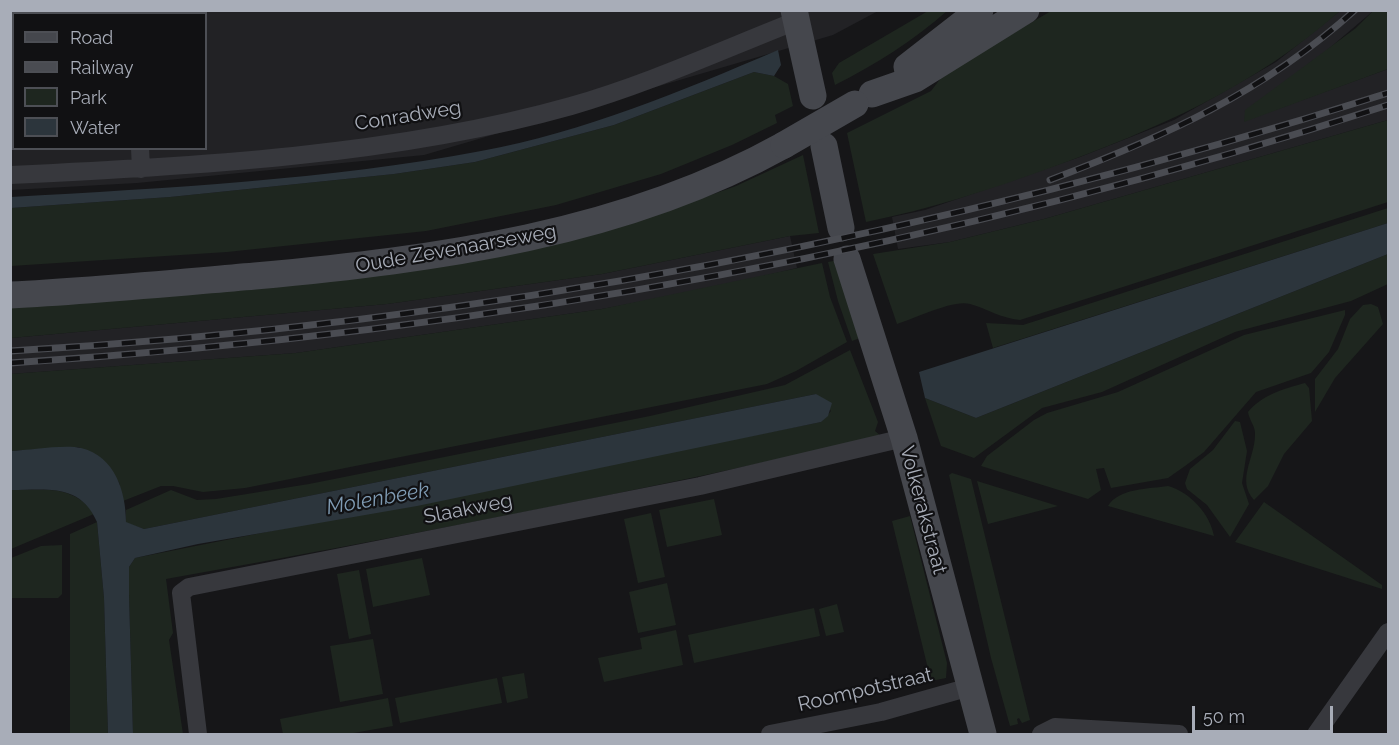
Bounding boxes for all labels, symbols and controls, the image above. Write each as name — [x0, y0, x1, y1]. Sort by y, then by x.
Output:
legend — [12, 12, 207, 150]
text: Road — [70, 27, 113, 48]
text: Railway — [70, 57, 134, 78]
text: Park — [70, 87, 107, 108]
street label: Conradweg — [353, 96, 463, 136]
text: Water — [70, 117, 120, 138]
street label: Oude Zevenaarseweg — [354, 220, 558, 278]
street label: Volkerakstraat — [894, 443, 952, 577]
water label: Molenbeek — [325, 478, 431, 520]
street label: Slaakweg — [422, 489, 514, 529]
street label: Roompotstraat — [795, 663, 935, 717]
scale bar — [1195, 694, 1336, 732]
text: 50 m — [1203, 706, 1245, 727]

